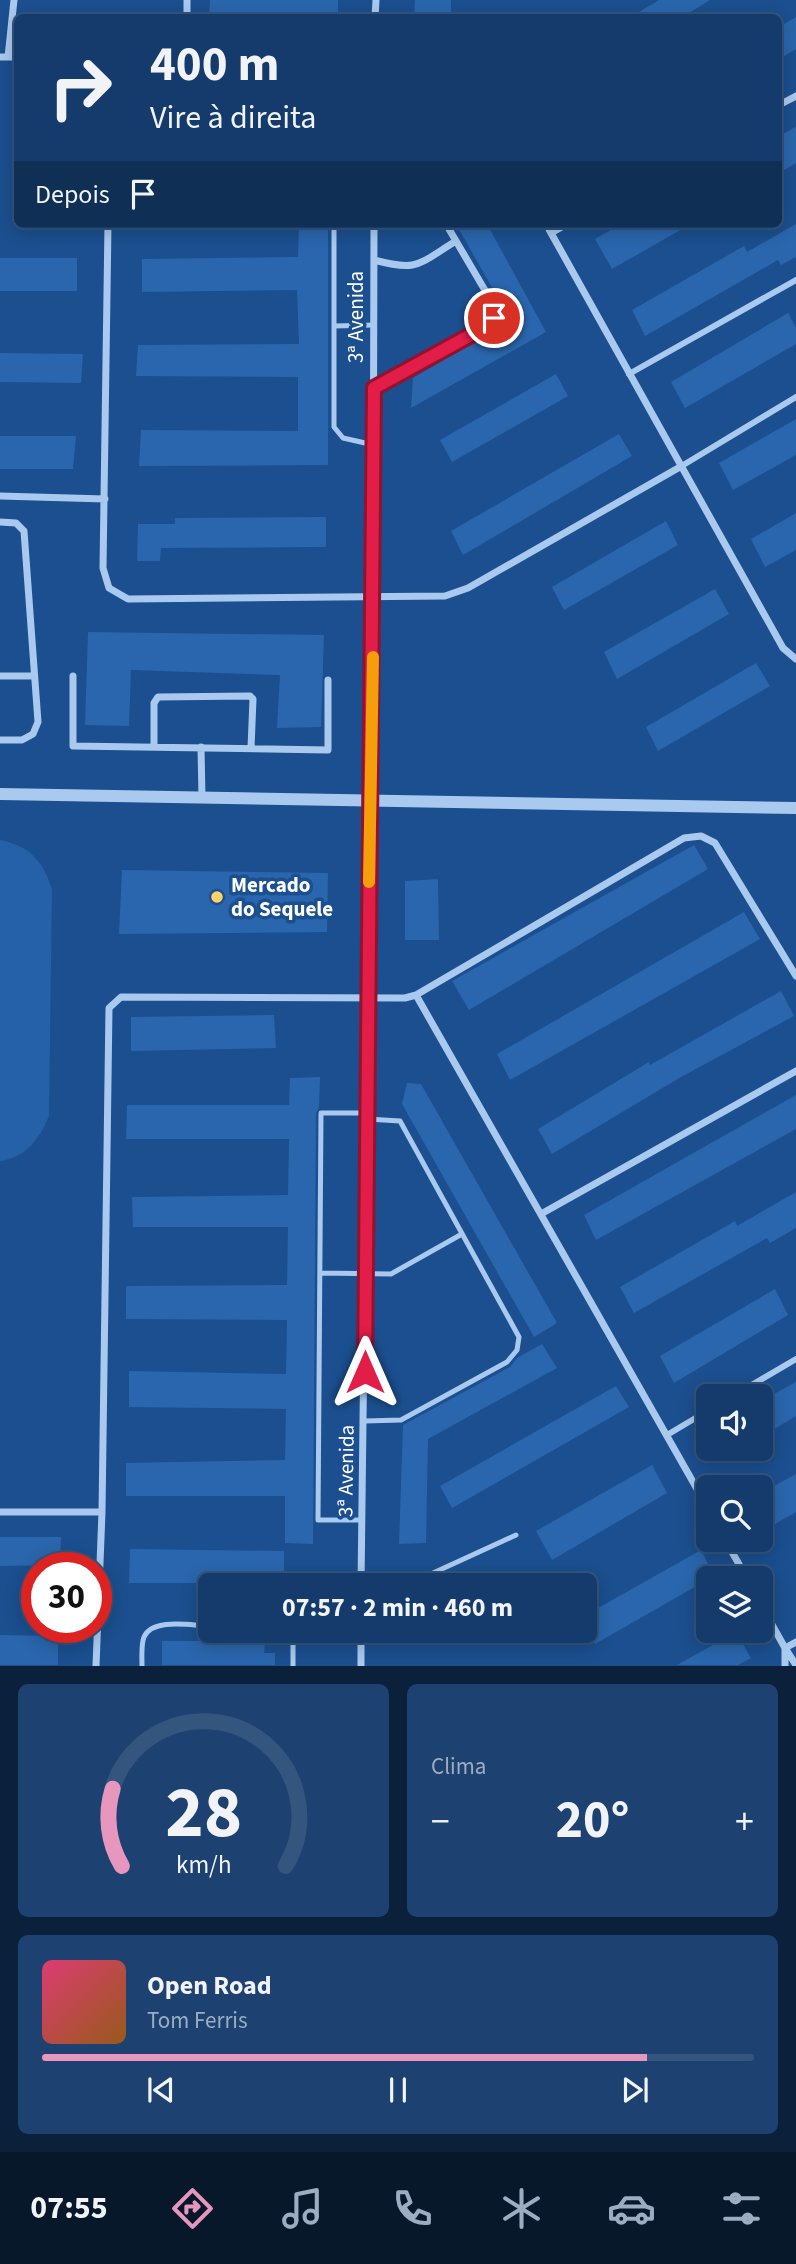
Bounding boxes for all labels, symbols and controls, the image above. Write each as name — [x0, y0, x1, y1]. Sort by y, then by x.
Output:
text: 400 m — [150, 30, 279, 100]
icon: right — [35, 42, 126, 133]
text: Vire à direita — [150, 95, 316, 141]
icon: arrive — [124, 175, 162, 213]
text: Depois — [35, 176, 110, 213]
street label: 3ª Avenida — [341, 271, 371, 363]
pin — [464, 288, 524, 348]
icon: arrive — [475, 299, 513, 337]
place label: Mercado do Sequele — [231, 870, 333, 924]
marker: Mercado do Sequele — [209, 889, 225, 905]
position arrow — [328, 1335, 402, 1409]
map controls — [696, 1384, 773, 1643]
button: sound — [696, 1384, 773, 1461]
street label: 3ª Avenida — [330, 1425, 362, 1517]
button: search — [696, 1475, 773, 1552]
speed limit sign: 30 — [21, 1552, 112, 1643]
button: layers — [696, 1566, 773, 1643]
text: 07:57 · 2 min · 460 m — [282, 1589, 513, 1626]
text: Clima — [431, 1750, 486, 1783]
text: 28 — [165, 1762, 242, 1866]
text: 20° — [556, 1784, 629, 1858]
text: − — [431, 1795, 450, 1849]
text: + — [735, 1795, 754, 1849]
text: km/h — [176, 1847, 231, 1883]
text: Open Road — [147, 1967, 272, 2004]
text: Tom Ferris — [147, 2004, 248, 2037]
icon: previous — [142, 2071, 180, 2109]
icon: pause — [379, 2071, 417, 2109]
icon: next — [616, 2071, 654, 2109]
icon: directions — [168, 2184, 217, 2233]
icon: music — [278, 2184, 327, 2233]
icon: phone — [388, 2184, 437, 2233]
icon: climate — [497, 2184, 546, 2233]
icon: car — [607, 2184, 656, 2233]
icon: filters — [717, 2184, 766, 2233]
text: 07:55 — [30, 2185, 108, 2231]

